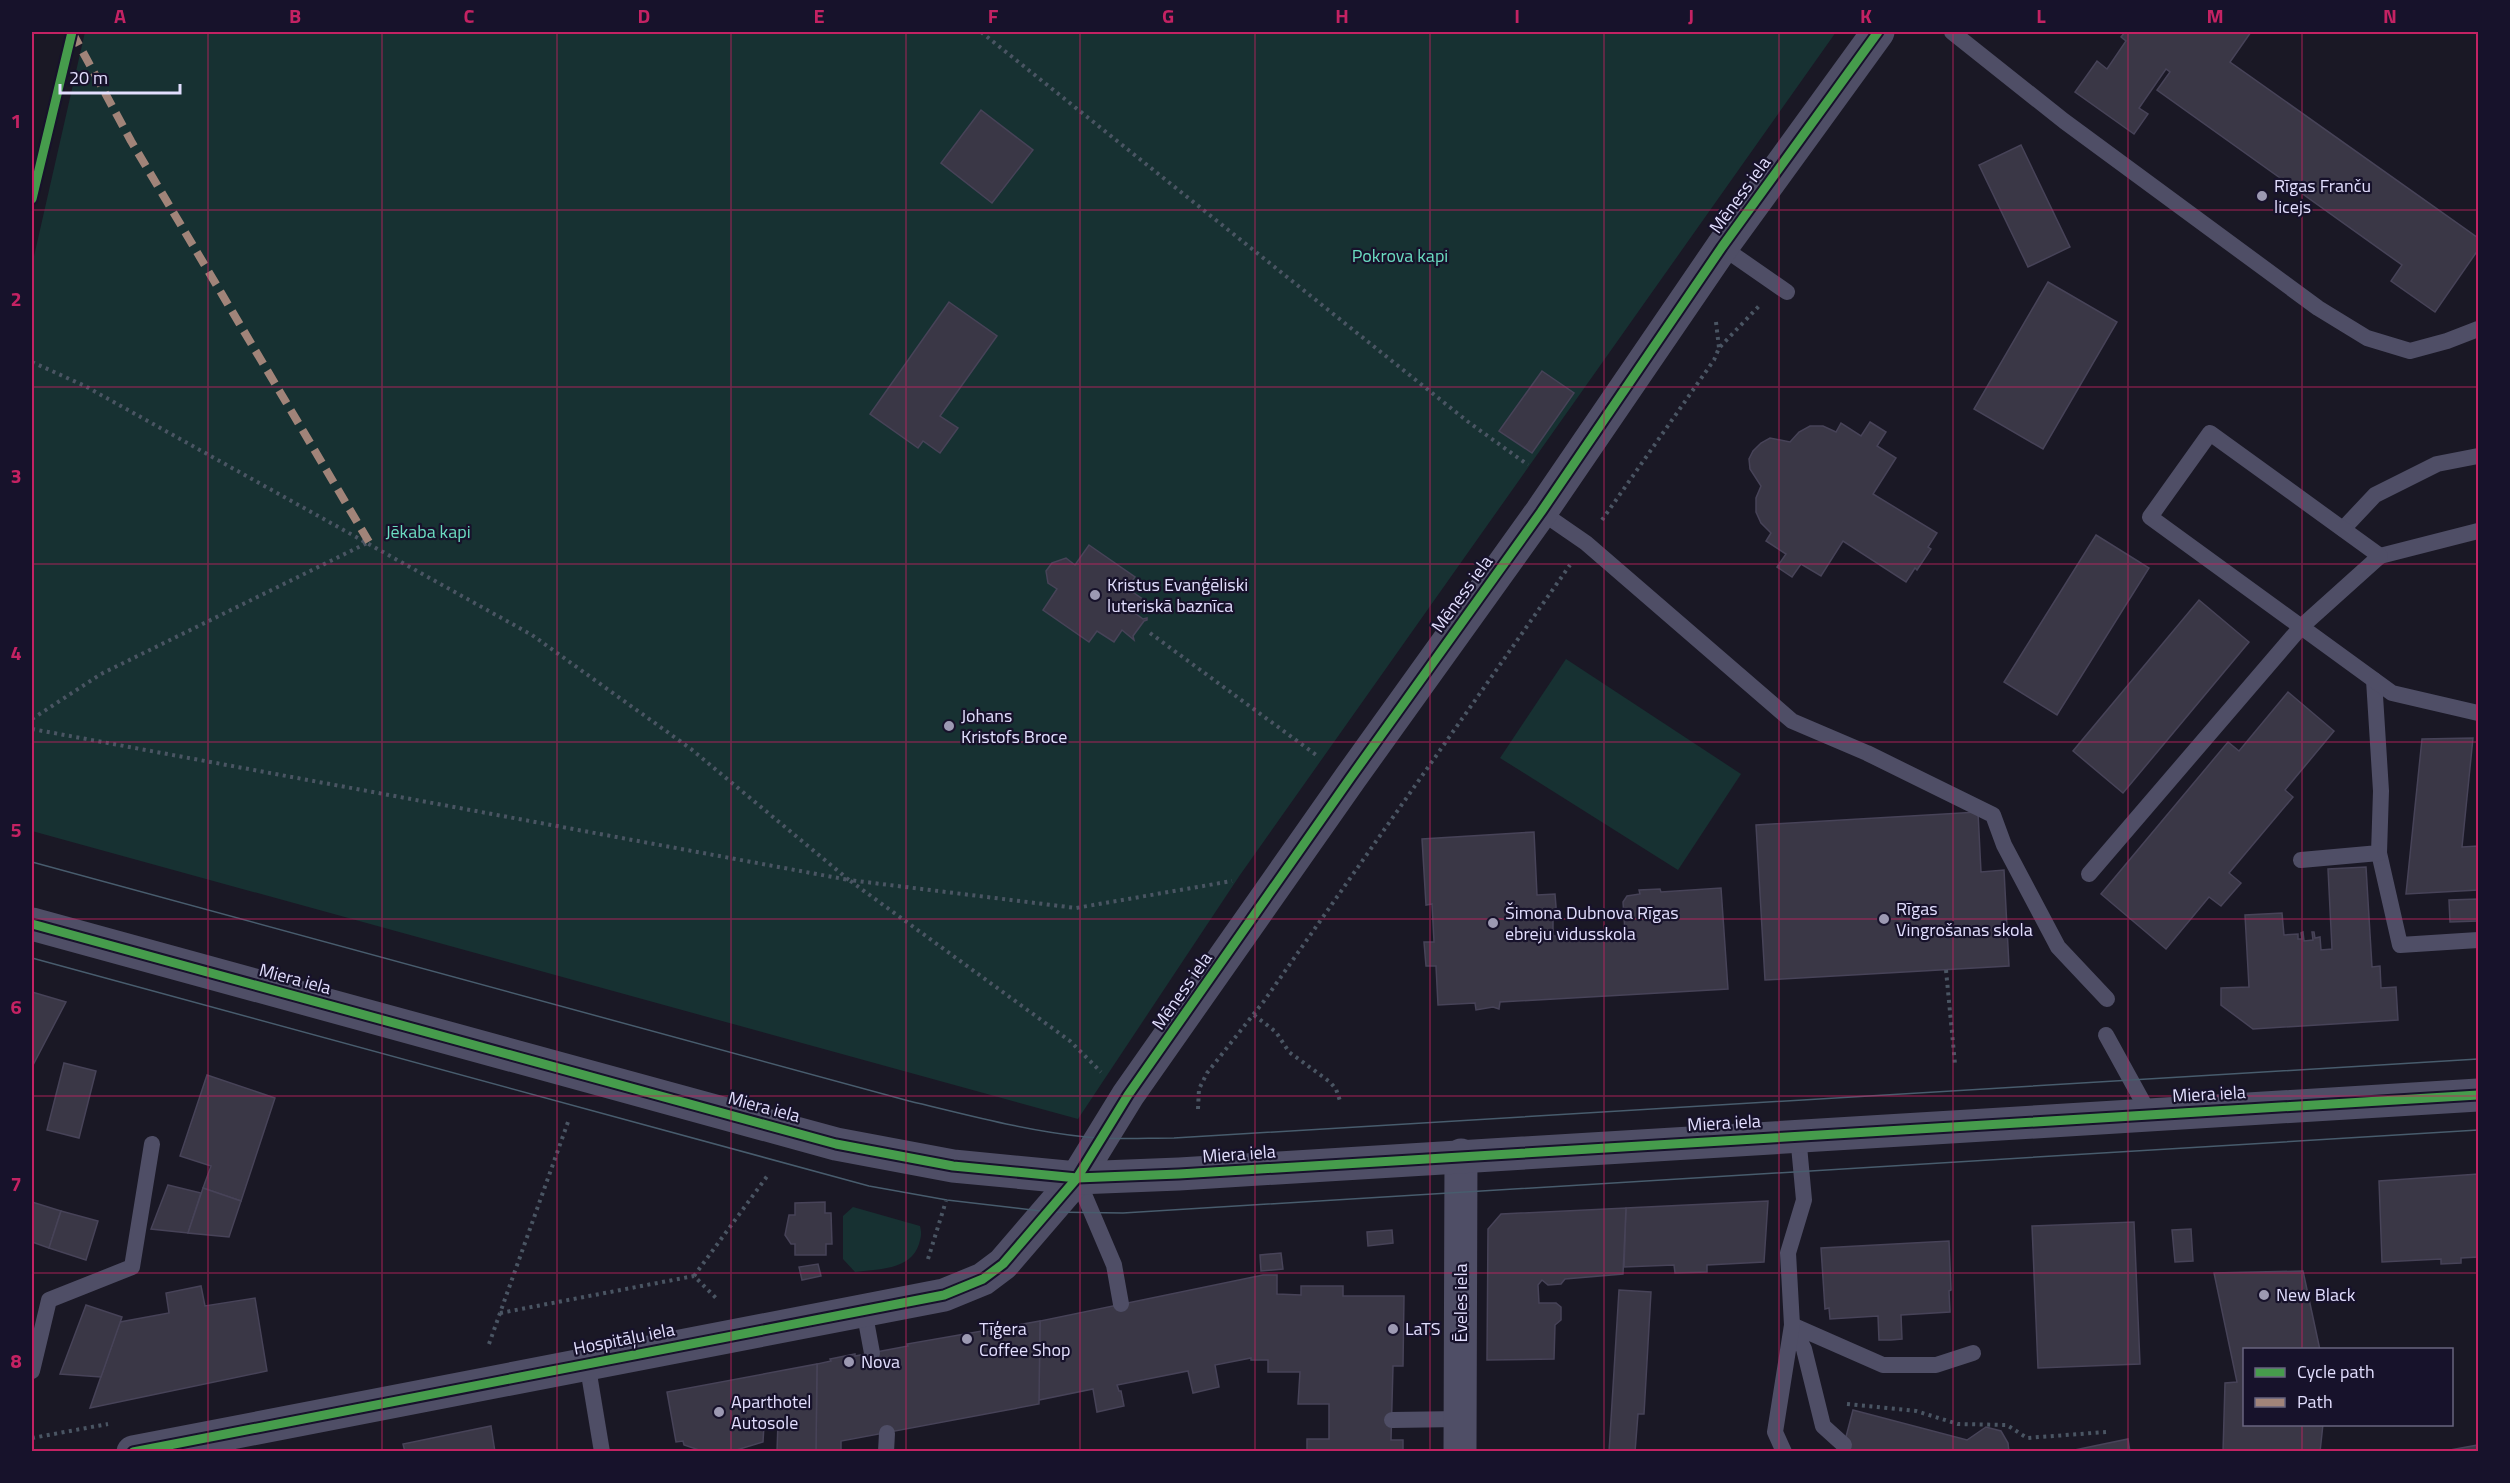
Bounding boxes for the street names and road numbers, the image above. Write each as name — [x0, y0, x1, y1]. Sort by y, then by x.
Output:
street label: Mēness iela — [1702, 150, 1777, 239]
street label: Mēness iela — [1424, 549, 1499, 638]
street label: Mēness iela — [1145, 946, 1218, 1035]
street label: Miera iela — [256, 956, 334, 1001]
street label: Miera iela — [2172, 1078, 2246, 1109]
street label: Miera iela — [725, 1084, 803, 1129]
street label: Miera iela — [1687, 1107, 1761, 1138]
street label: Miera iela — [1201, 1137, 1277, 1170]
street label: Ēveles iela — [1447, 1263, 1474, 1343]
street label: Hospitāļu iela — [571, 1315, 677, 1362]

